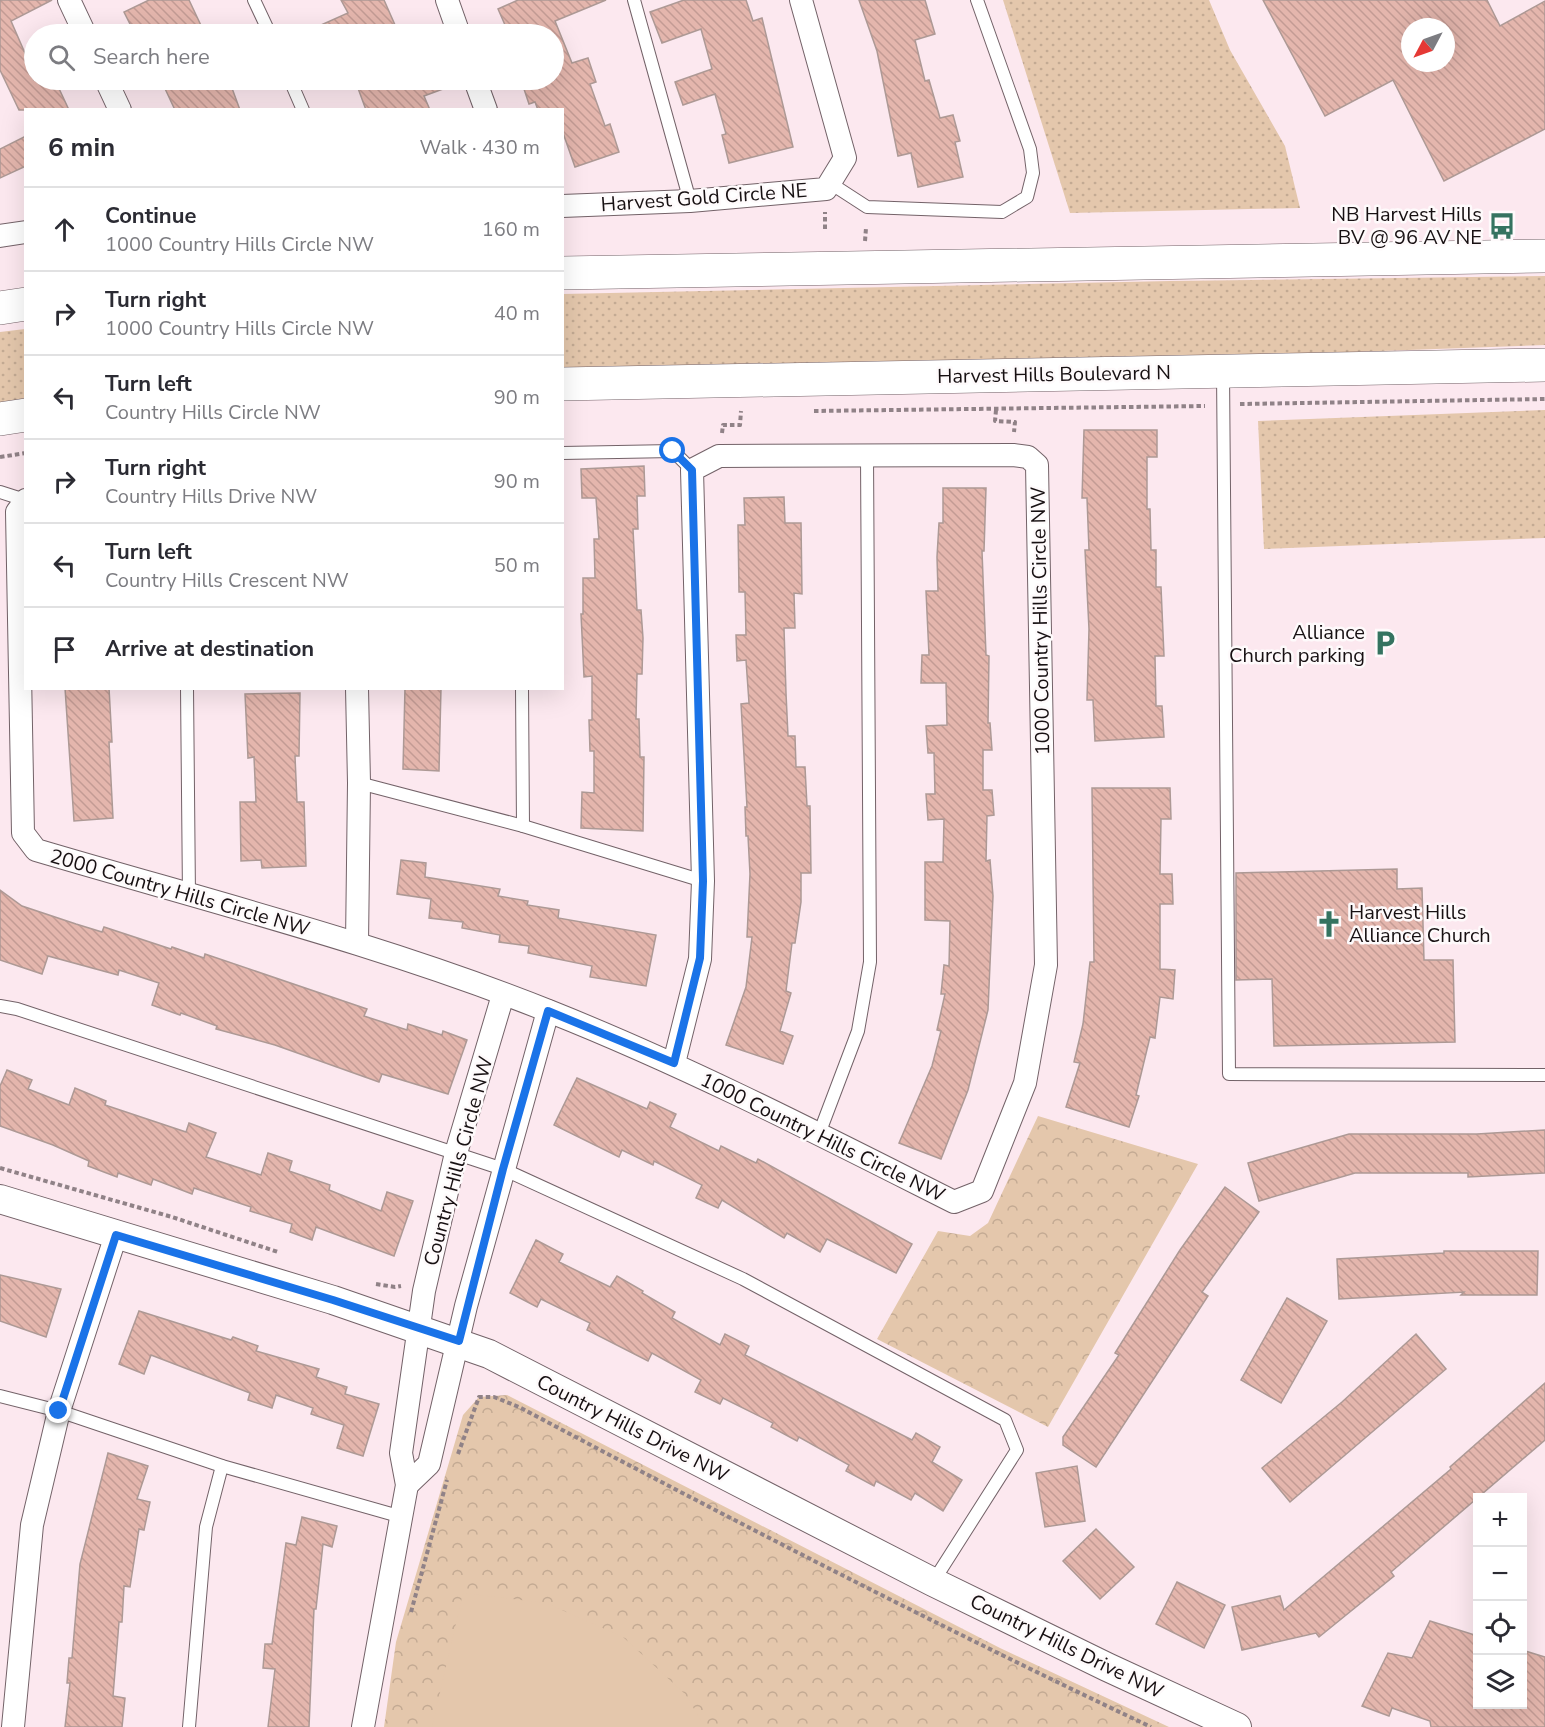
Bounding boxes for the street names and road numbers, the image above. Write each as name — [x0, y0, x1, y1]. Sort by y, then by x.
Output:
street label: Harvest Gold Circle NE — [600, 177, 808, 218]
street label: Harvest Hills Boulevard N — [937, 359, 1171, 390]
street label: 1000 Country Hills Circle NW — [1025, 486, 1056, 756]
street label: 2000 Country Hills Circle NW — [47, 842, 313, 943]
street label: Country Hills Circle NW — [418, 1053, 499, 1269]
street label: 1000 Country Hills Circle NW — [696, 1066, 950, 1209]
street label: Country Hills Drive NW — [532, 1368, 734, 1489]
street label: Country Hills Drive NW — [965, 1588, 1168, 1705]

